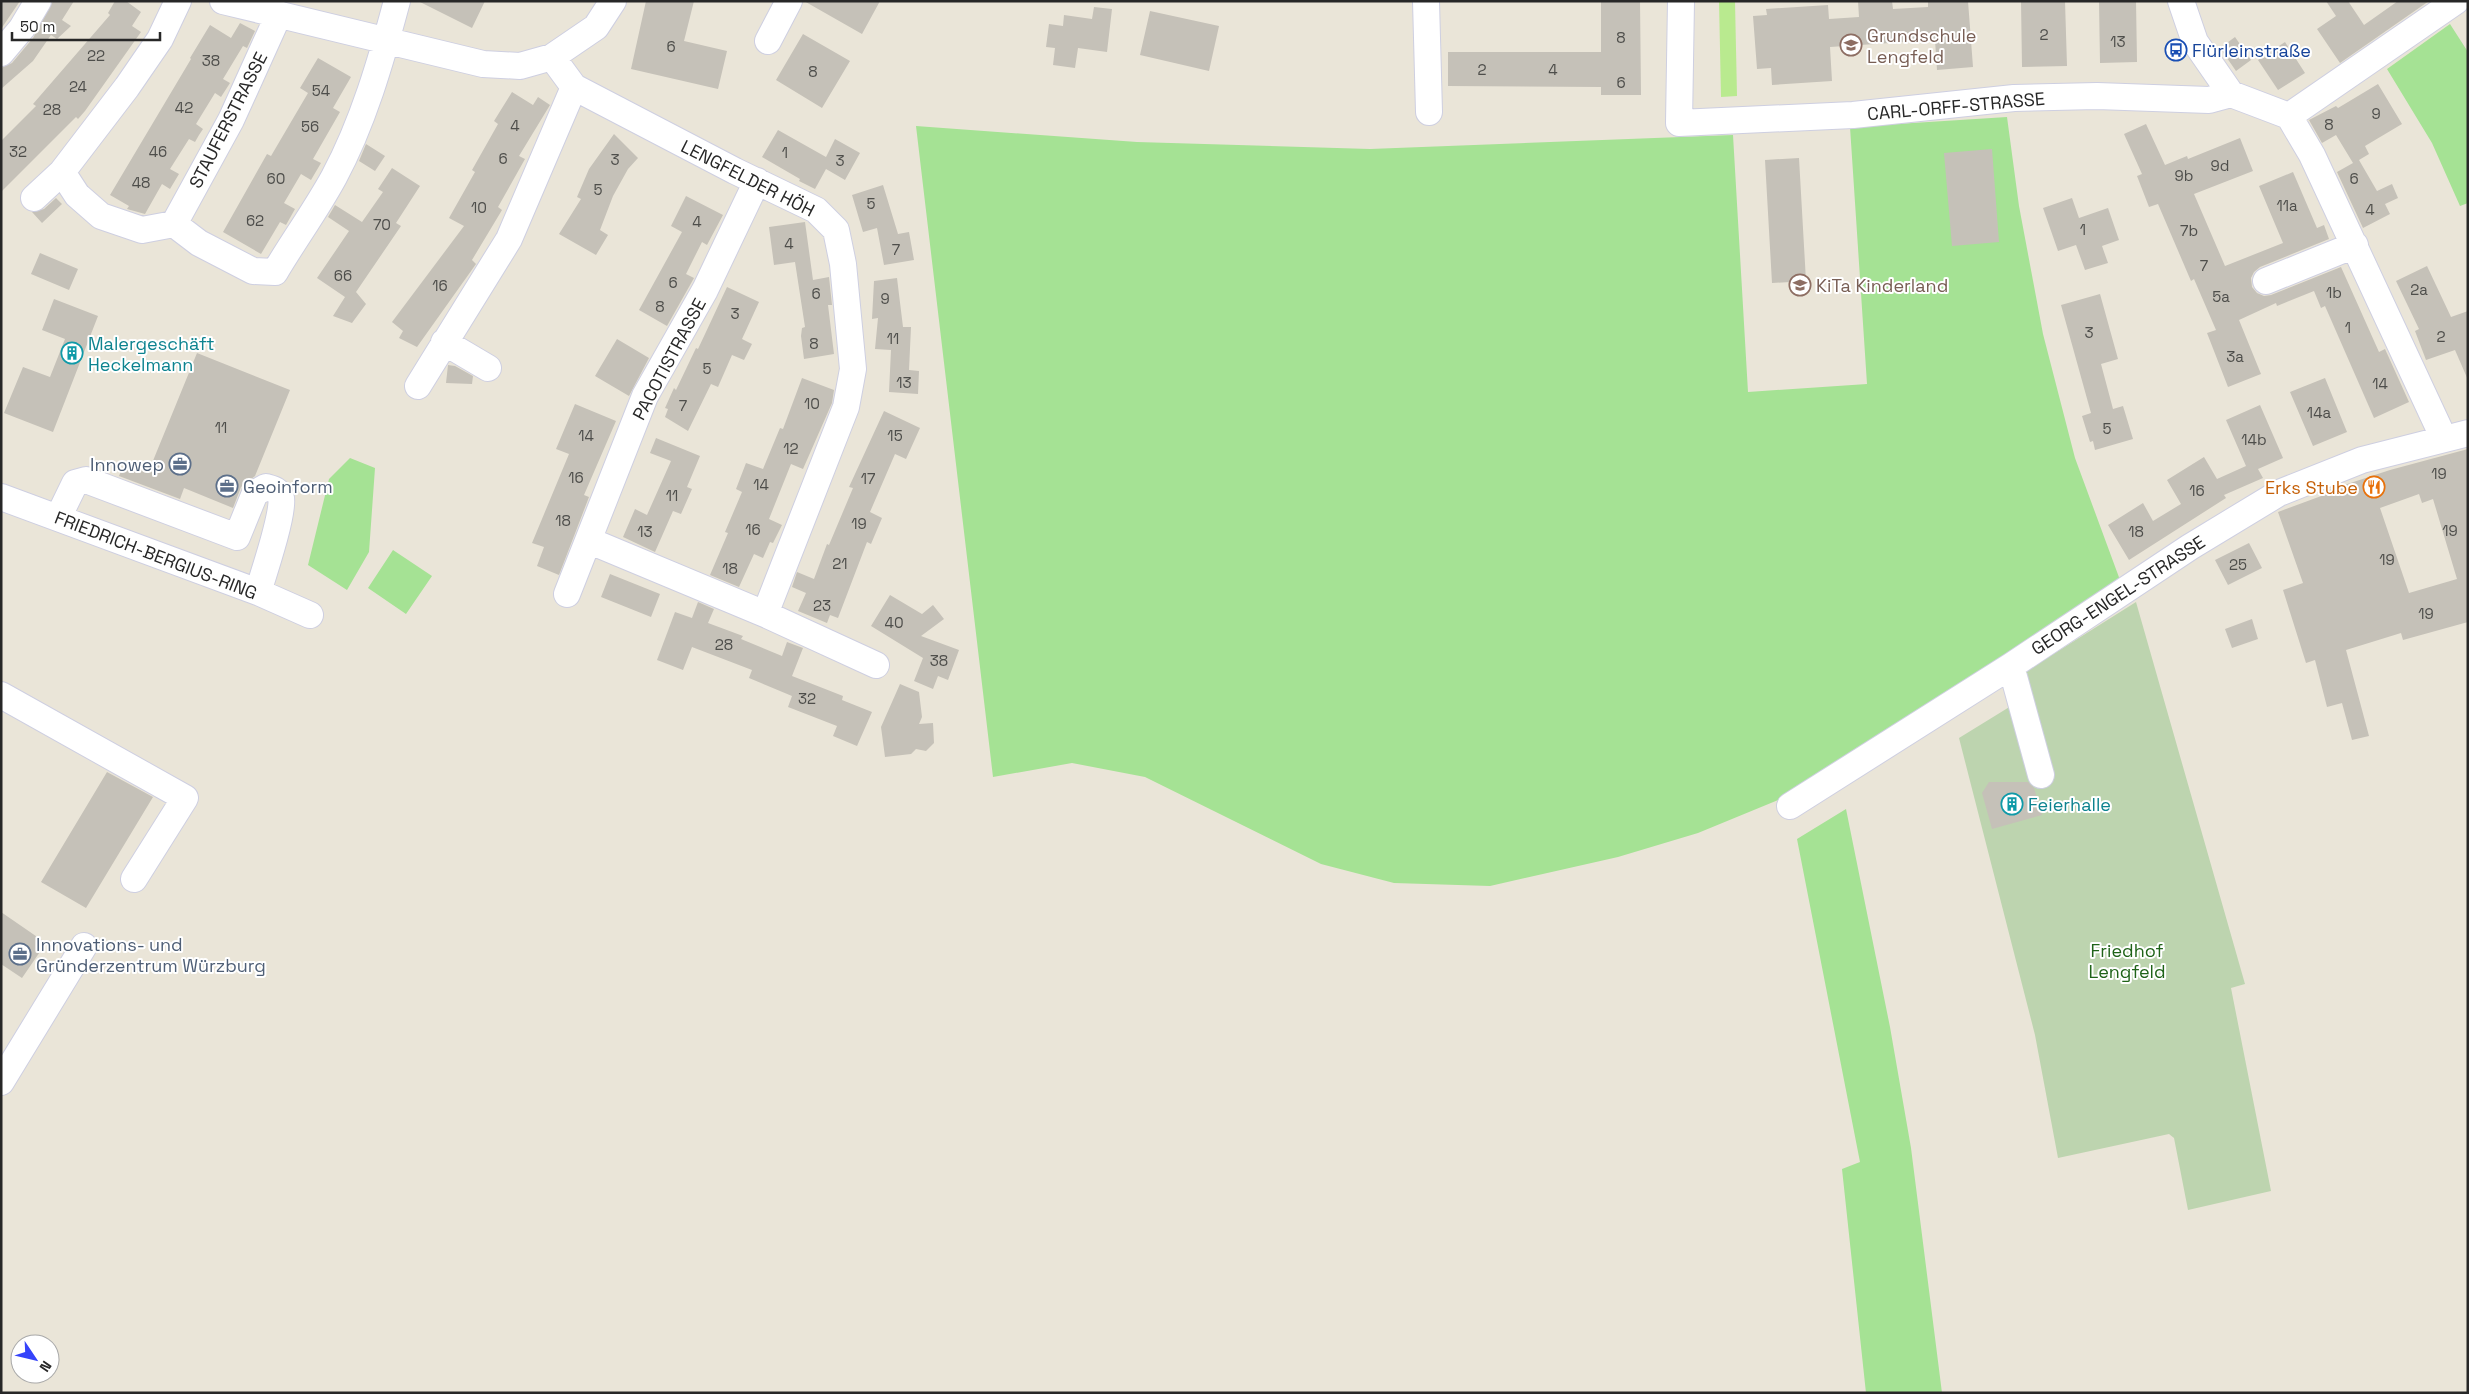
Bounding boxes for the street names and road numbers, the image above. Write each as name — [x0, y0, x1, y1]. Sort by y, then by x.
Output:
street label: STAUFERSTRASSE — [184, 48, 272, 192]
street label: CARL-ORFF-STRASSE — [1866, 87, 2046, 125]
street label: LENGFELDER HÖH — [677, 134, 819, 222]
street label: PACOTISTRASSE — [627, 294, 711, 424]
street label: FRIEDRICH-BERGIUS-RING — [51, 506, 261, 604]
street label: GEORG-ENGEL-STRASSE — [2027, 530, 2209, 660]

